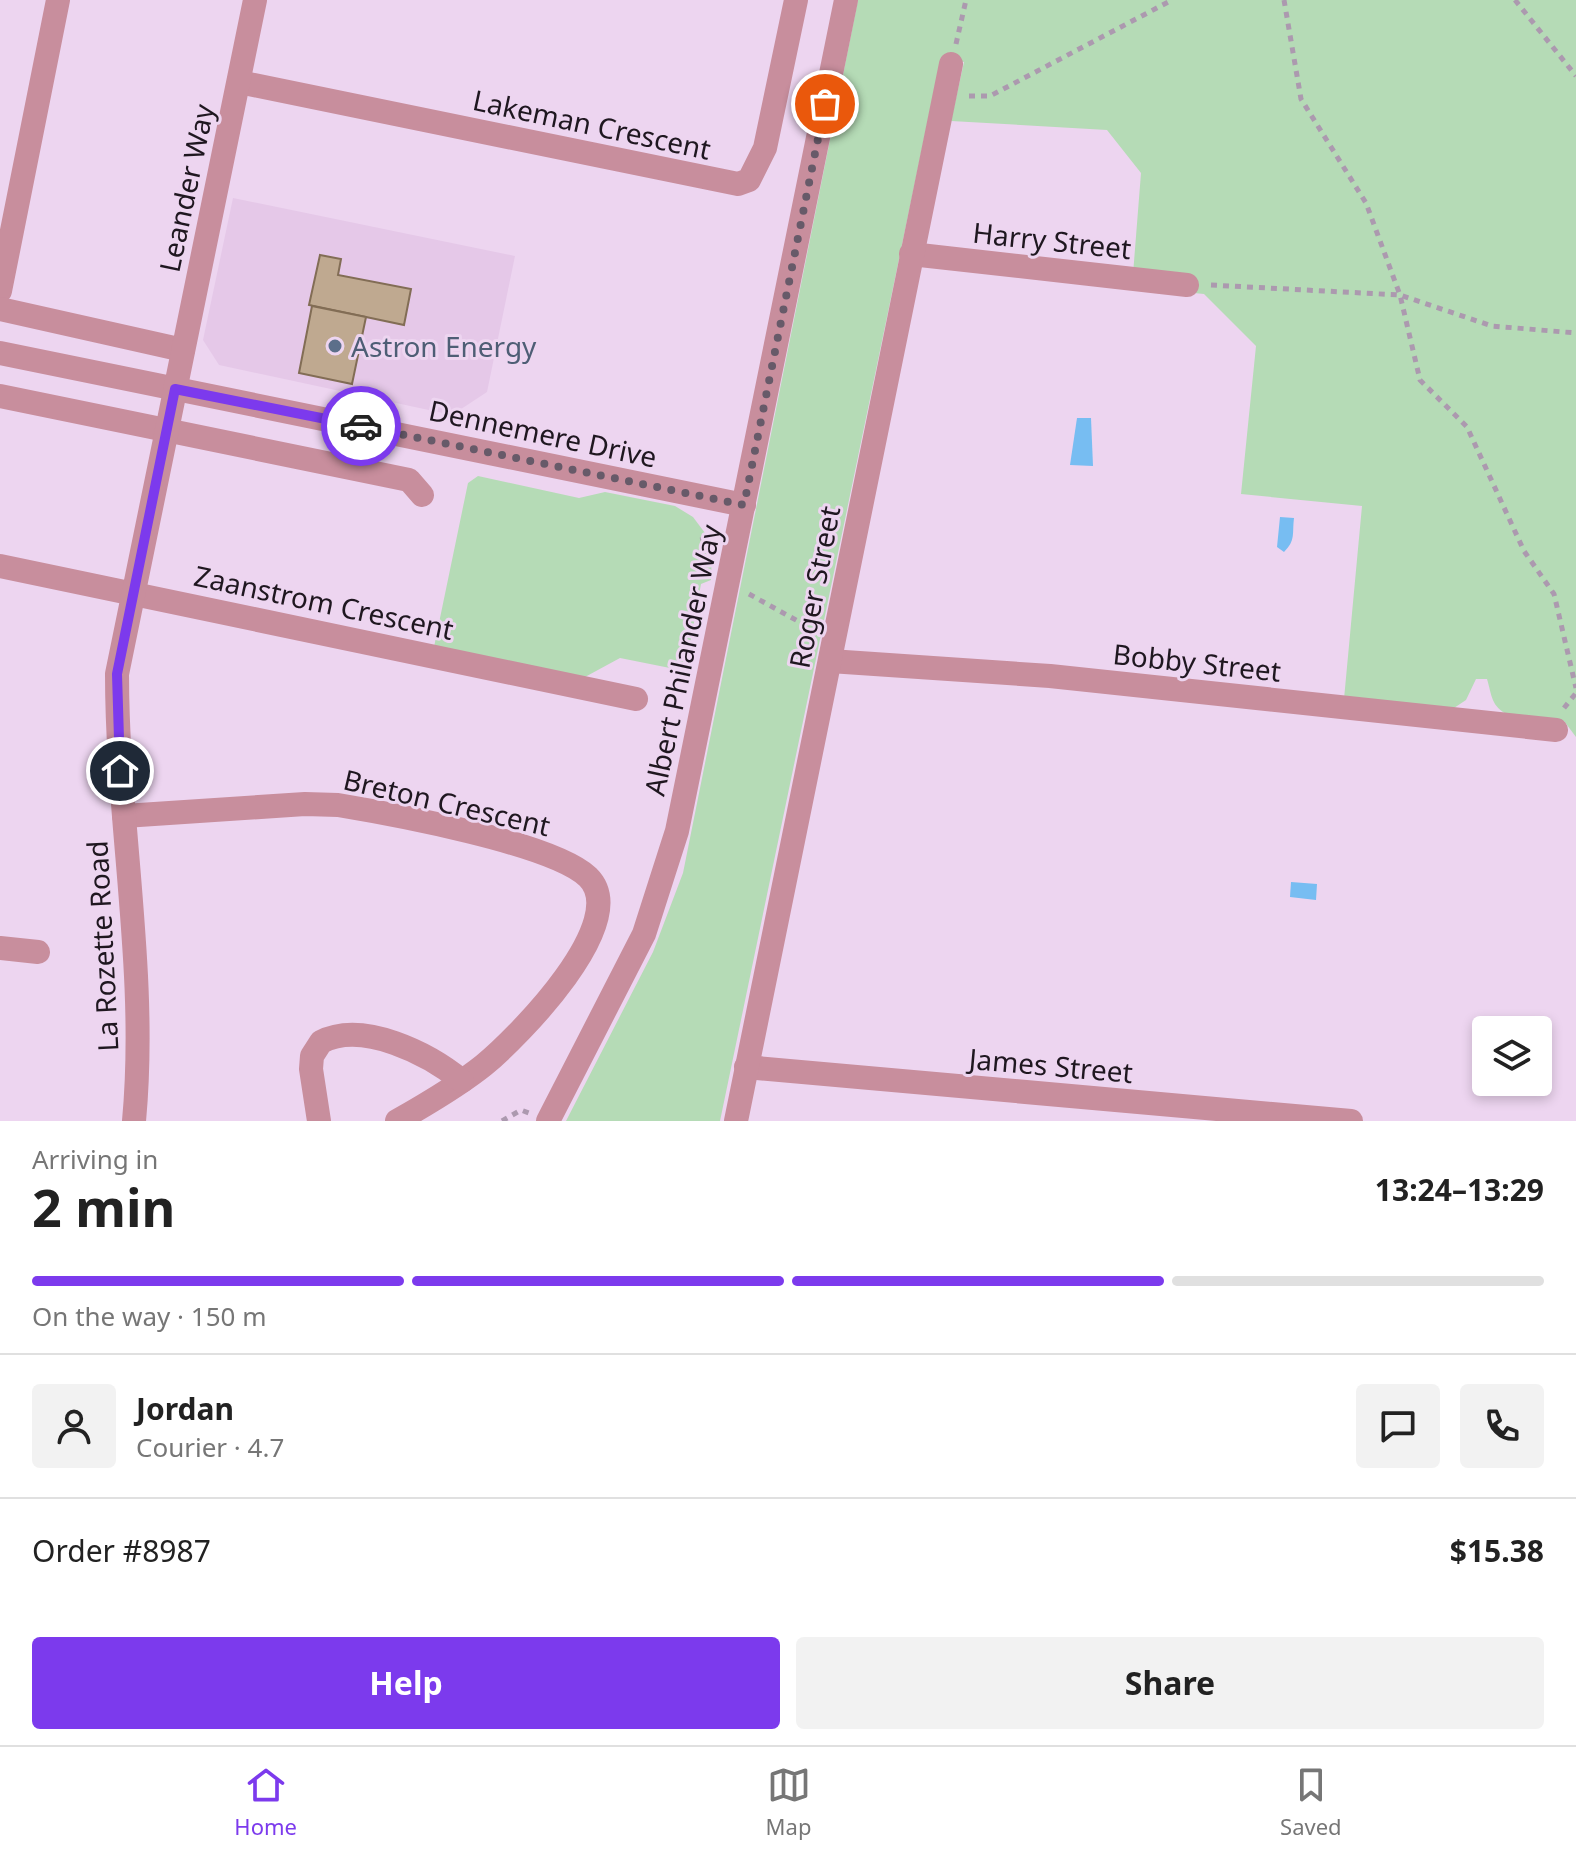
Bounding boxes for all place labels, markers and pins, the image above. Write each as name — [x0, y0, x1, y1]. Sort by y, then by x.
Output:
pin — [791, 70, 859, 138]
place label: Astron Energy — [351, 327, 537, 365]
marker: Astron Energy — [326, 337, 344, 355]
pin — [86, 737, 154, 805]

